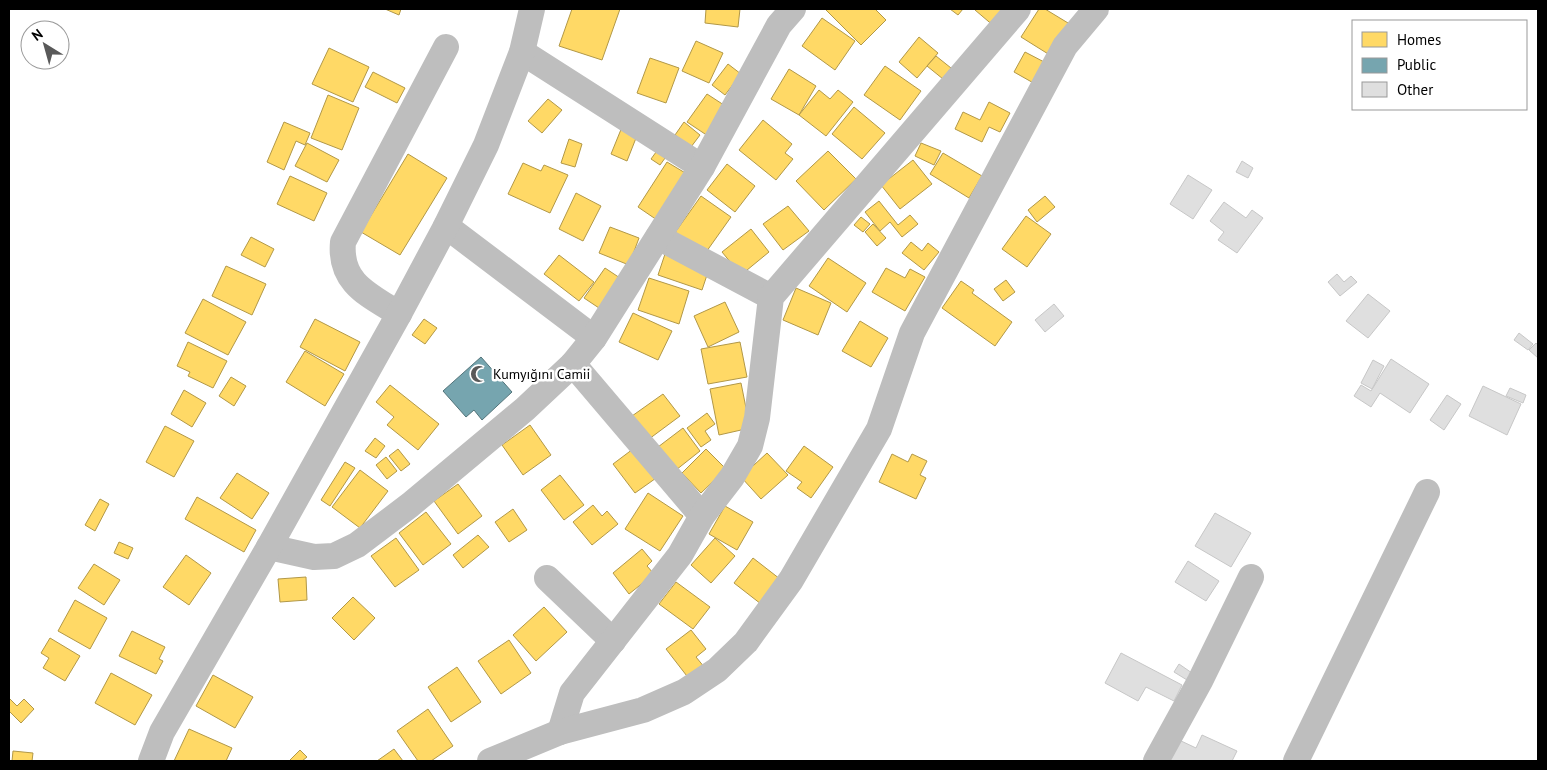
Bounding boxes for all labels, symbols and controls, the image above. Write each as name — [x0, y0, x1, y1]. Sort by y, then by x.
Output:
north arrow — [20, 20, 70, 70]
legend — [1352, 20, 1527, 110]
text: N — [28, 25, 46, 45]
text: Homes — [1397, 30, 1441, 49]
text: Public — [1397, 55, 1436, 74]
text: Other — [1397, 80, 1433, 99]
mosque icon: Kumyığını Camii — [469, 364, 489, 384]
place label: Kumyığını Camii — [493, 365, 590, 383]

